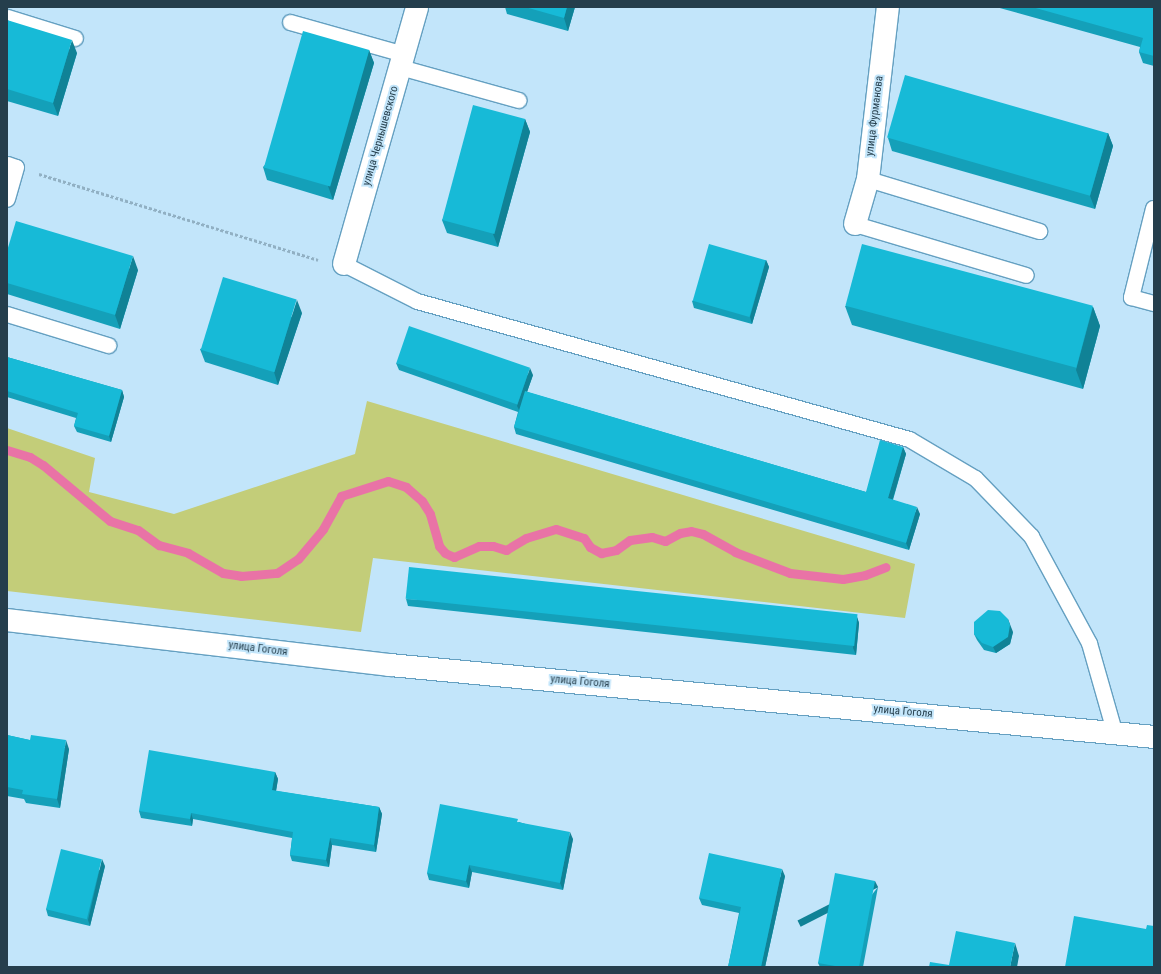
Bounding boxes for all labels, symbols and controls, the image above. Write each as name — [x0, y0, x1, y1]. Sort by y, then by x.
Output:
street label: улица Фурманова — [864, 75, 886, 157]
street label: улица Чернышевского — [360, 85, 402, 187]
street label: улица Гоголя — [228, 639, 288, 659]
street label: улица Гоголя — [550, 673, 610, 691]
street label: улица Гоголя — [873, 703, 933, 721]

